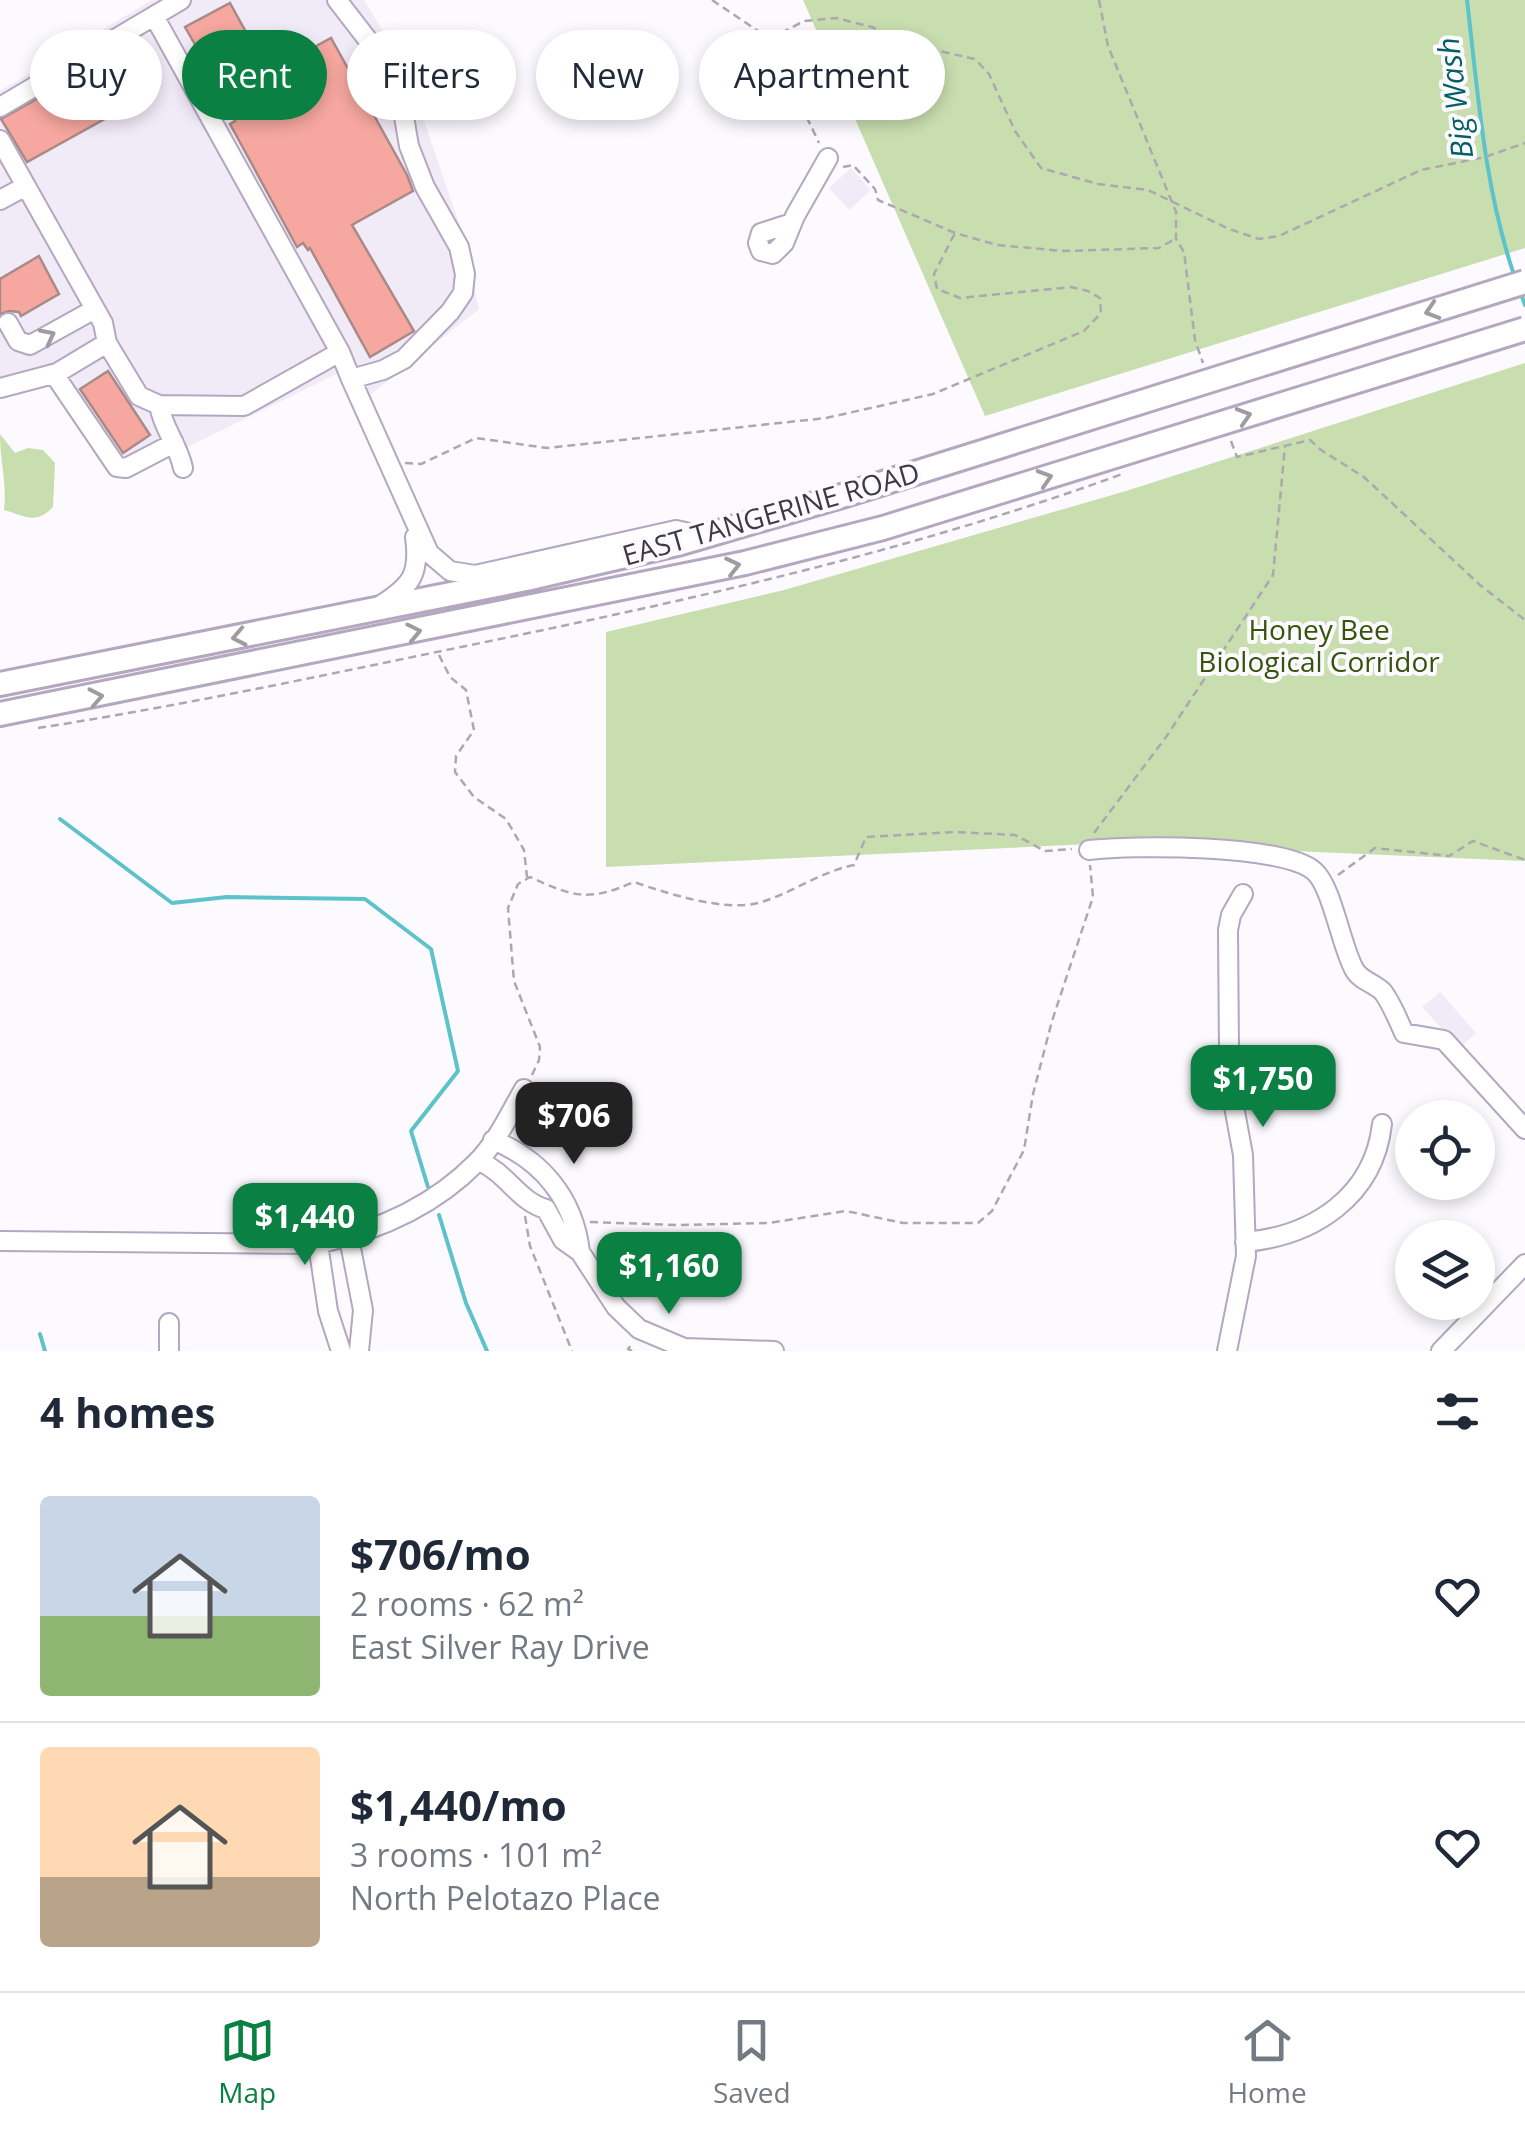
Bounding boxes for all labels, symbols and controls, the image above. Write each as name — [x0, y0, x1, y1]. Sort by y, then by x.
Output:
chip: Buy — [30, 30, 162, 120]
chip: Rent — [182, 30, 327, 120]
chip: Filters — [347, 30, 516, 120]
chip: New — [536, 30, 679, 120]
chip: Apartment — [699, 30, 945, 120]
water label: Big Wash — [1427, 35, 1482, 161]
one-way arrow — [1424, 299, 1441, 320]
one-way arrow — [37, 329, 55, 348]
one-way arrow — [1235, 408, 1252, 428]
street label: EAST TANGERINE ROAD — [618, 452, 924, 574]
one-way arrow — [1036, 470, 1053, 490]
one-way arrow — [724, 557, 741, 578]
park label: Honey Bee Biological Corridor — [1198, 610, 1440, 680]
one-way arrow — [406, 623, 423, 644]
one-way arrow — [230, 626, 247, 647]
one-way arrow — [87, 687, 104, 708]
pin: $1,750 — [1182, 1045, 1344, 1130]
text: $1,750 — [1213, 1056, 1313, 1099]
pin: $706 — [515, 1082, 633, 1167]
text: $706 — [537, 1093, 611, 1136]
map controls — [1395, 1100, 1495, 1320]
button: locate — [1395, 1100, 1495, 1200]
pin: $1,440 — [224, 1183, 386, 1268]
text: $1,440 — [255, 1194, 355, 1237]
button: layers — [1395, 1220, 1495, 1320]
pin: $1,160 — [588, 1232, 750, 1317]
text: $1,160 — [619, 1243, 719, 1286]
text: 4 homes — [40, 1383, 215, 1440]
icon: filters — [1430, 1384, 1485, 1439]
text: $706/mo — [350, 1525, 531, 1582]
icon: home — [120, 1536, 240, 1656]
icon: heart — [1430, 1569, 1485, 1624]
text: 2 rooms · 62 m² — [350, 1582, 584, 1625]
text: East Silver Ray Drive — [350, 1625, 650, 1668]
text: $1,440/mo — [350, 1776, 567, 1833]
icon: home — [120, 1787, 240, 1907]
icon: heart — [1430, 1820, 1485, 1875]
text: 3 rooms · 101 m² — [350, 1833, 602, 1876]
text: North Pelotazo Place — [350, 1876, 660, 1919]
tab: Map — [218, 2013, 276, 2111]
tab: Saved — [713, 2013, 791, 2111]
tab: Home — [1227, 2013, 1307, 2111]

